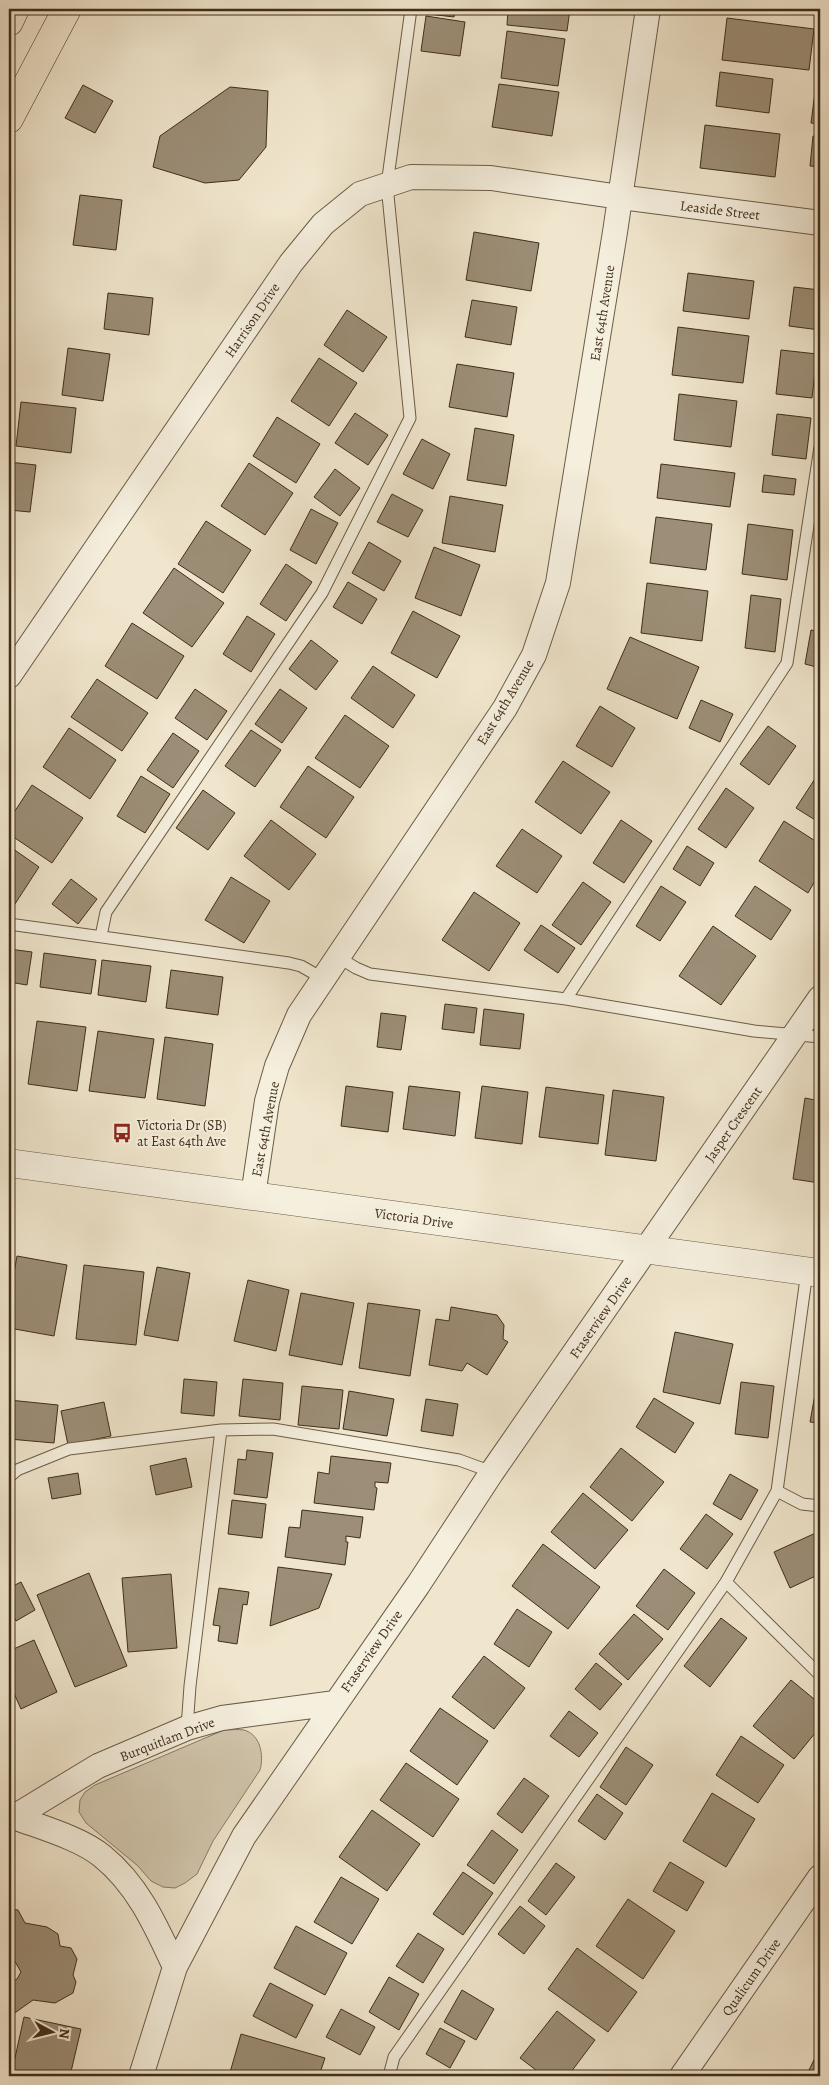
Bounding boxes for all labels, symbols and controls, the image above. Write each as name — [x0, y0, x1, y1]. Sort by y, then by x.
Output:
street label: Leaside Street — [679, 196, 761, 225]
street label: East 64th Avenue — [586, 264, 619, 362]
street label: Harrison Drive — [221, 279, 284, 361]
street label: East 64th Avenue — [472, 656, 539, 749]
street label: East 64th Avenue — [247, 1080, 284, 1178]
street label: Jasper Crescent — [700, 1082, 767, 1166]
place label: Victoria Dr (SB) at East 64th Ave — [136, 1116, 227, 1151]
bus stop icon: Victoria Dr (SB) at East 64th Ave — [111, 1122, 133, 1144]
street label: Victoria Drive — [372, 1203, 455, 1233]
street label: Fraserview Drive — [565, 1272, 636, 1362]
street label: Fraserview Drive — [336, 1606, 407, 1696]
street label: Burquitlam Drive — [117, 1713, 217, 1766]
street label: Qualicum Drive — [718, 1935, 785, 2020]
north arrow — [28, 2008, 78, 2058]
text: N — [54, 2027, 74, 2040]

